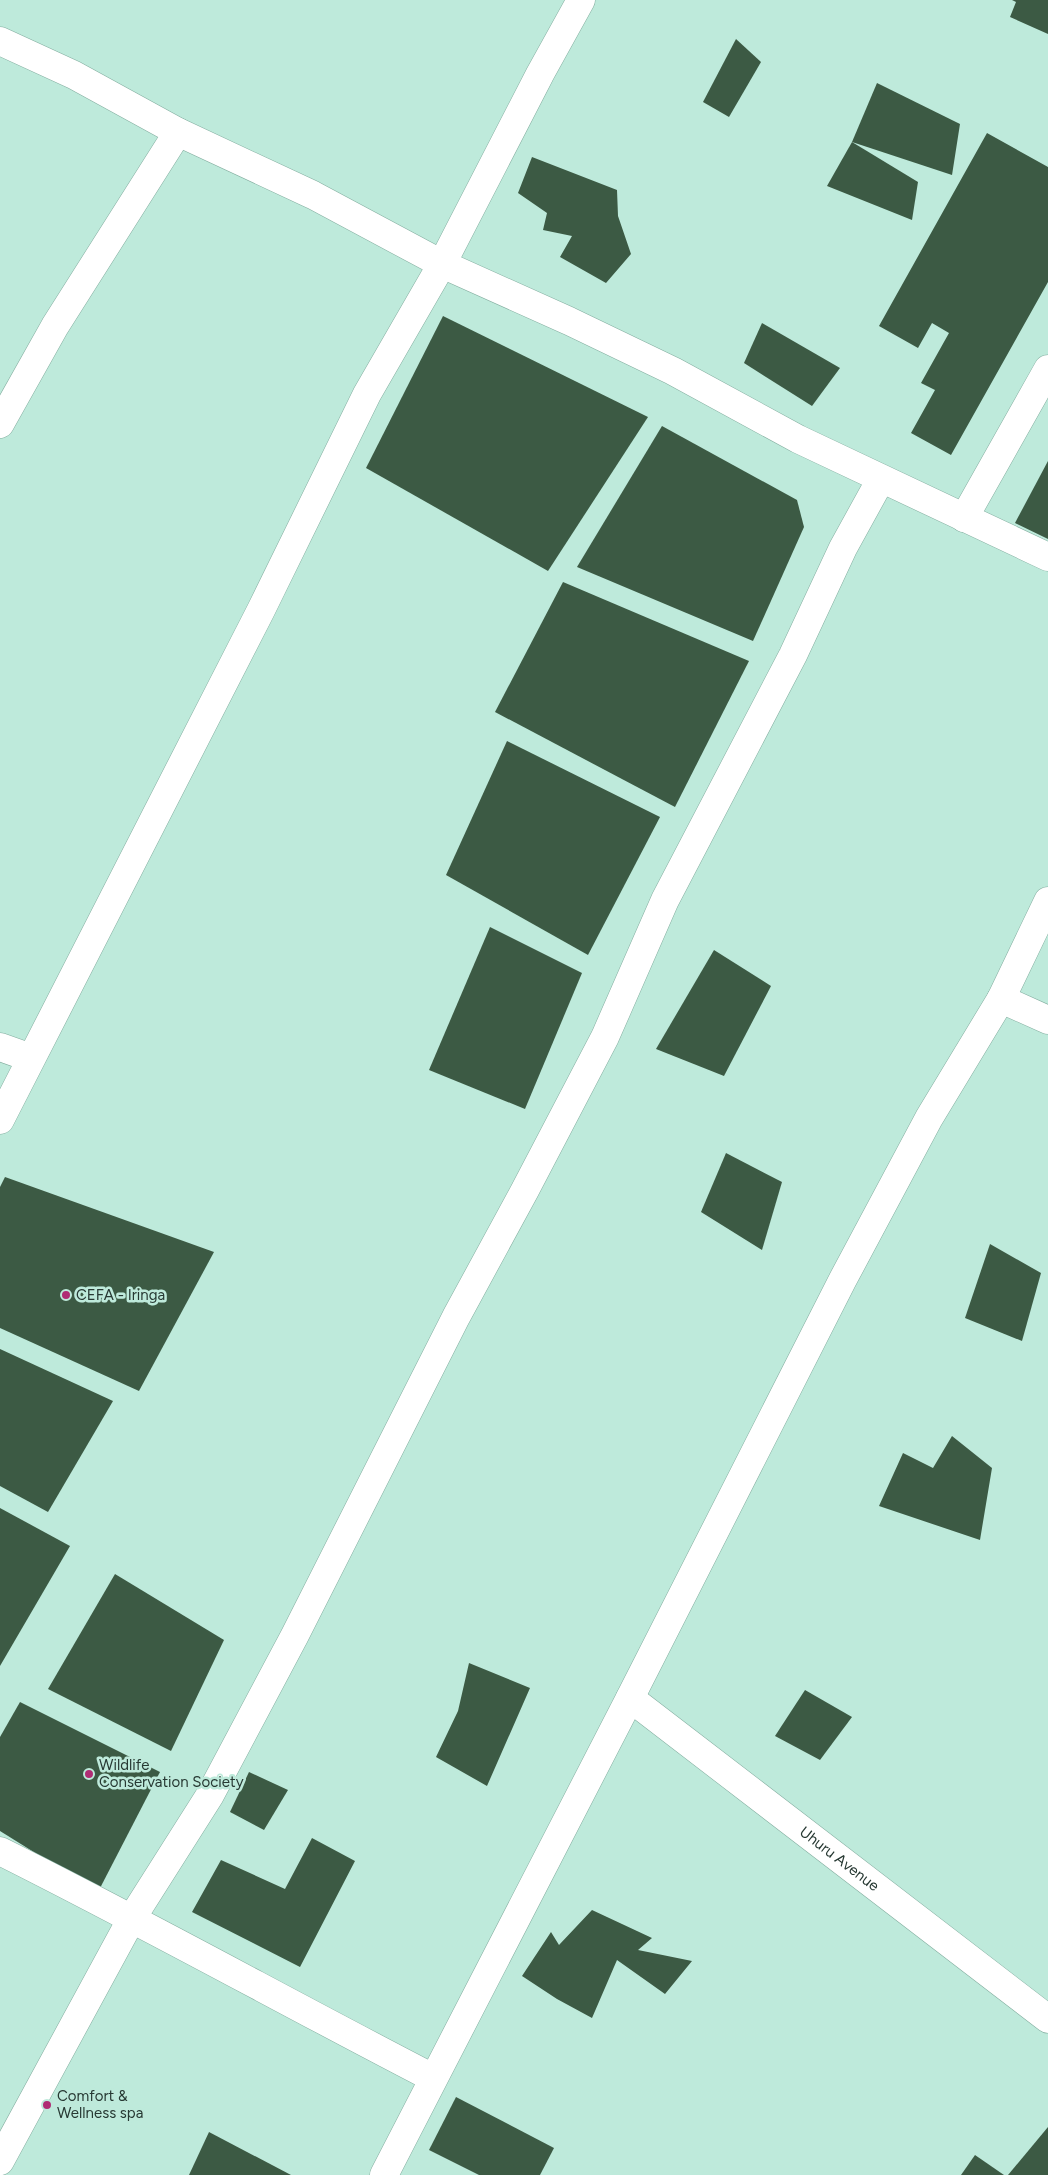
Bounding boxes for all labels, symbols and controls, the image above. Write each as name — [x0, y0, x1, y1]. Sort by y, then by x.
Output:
place label: CEFA - Iringa — [76, 1286, 165, 1304]
marker: CEFA - Iringa — [60, 1289, 72, 1301]
place label: Wildlife Conservation Society — [99, 1756, 244, 1791]
marker: Wildlife Conservation Society — [83, 1768, 95, 1780]
street label: Uhuru Avenue — [796, 1823, 883, 1895]
place label: Comfort & Wellness spa — [57, 2087, 143, 2122]
marker: Comfort & Wellness spa — [41, 2099, 53, 2111]

